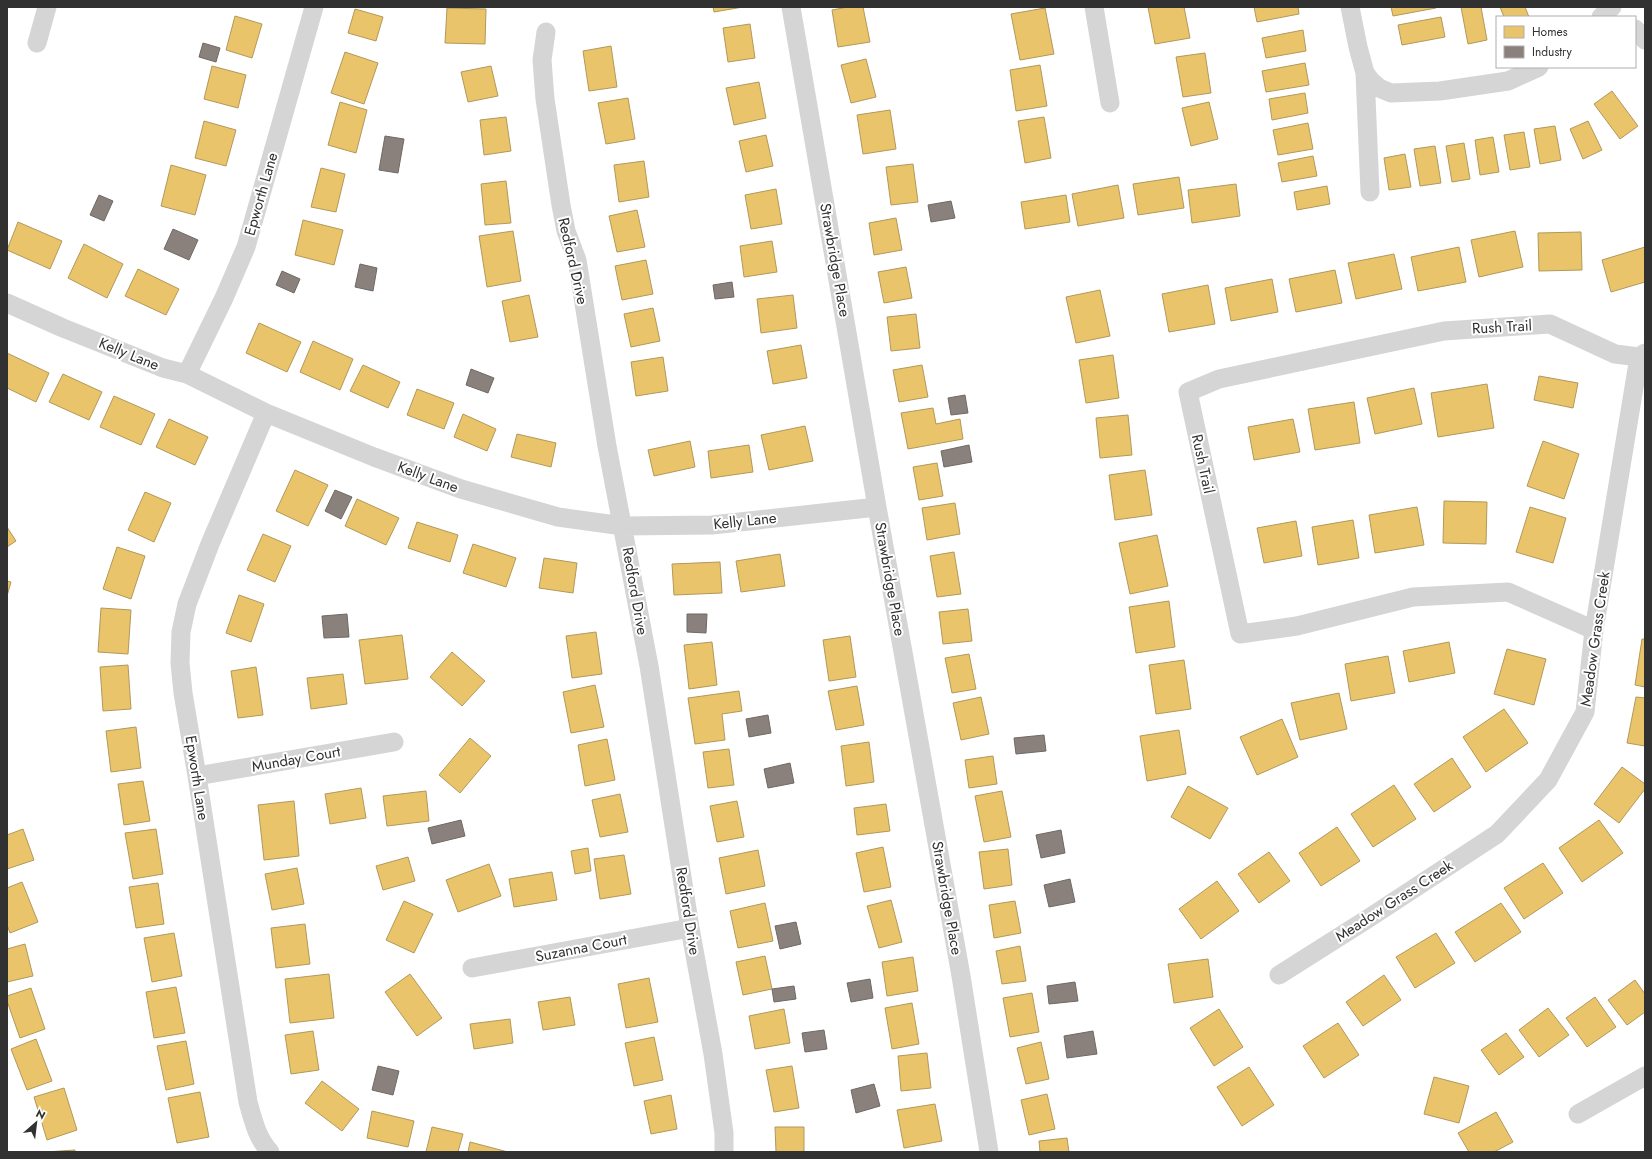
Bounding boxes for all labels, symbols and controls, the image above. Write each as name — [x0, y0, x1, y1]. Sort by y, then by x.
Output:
legend — [1496, 16, 1636, 68]
text: Homes — [1532, 23, 1568, 41]
text: Industry — [1532, 43, 1573, 61]
street label: Epworth Lane — [239, 150, 283, 238]
street label: Strawbridge Place — [814, 201, 856, 319]
street label: Redford Drive — [552, 215, 594, 307]
street label: Rush Trail — [1471, 314, 1533, 340]
street label: Kelly Lane — [96, 332, 163, 376]
street label: Rush Trail — [1186, 432, 1220, 496]
street label: Kelly Lane — [394, 456, 462, 498]
street label: Kelly Lane — [712, 507, 778, 535]
street label: Strawbridge Place — [869, 520, 911, 638]
street label: Redford Drive — [616, 545, 654, 637]
street label: Meadow Grass Creek — [1575, 570, 1615, 708]
street label: Epworth Lane — [179, 734, 215, 822]
street label: Munday Court — [250, 740, 343, 778]
street label: Strawbridge Place — [926, 839, 968, 957]
street label: Meadow Grass Creek — [1331, 854, 1457, 947]
street label: Redford Drive — [670, 865, 706, 957]
street label: Suzanna Court — [533, 928, 629, 968]
north arrow — [16, 1103, 56, 1143]
text: N — [33, 1105, 48, 1123]

